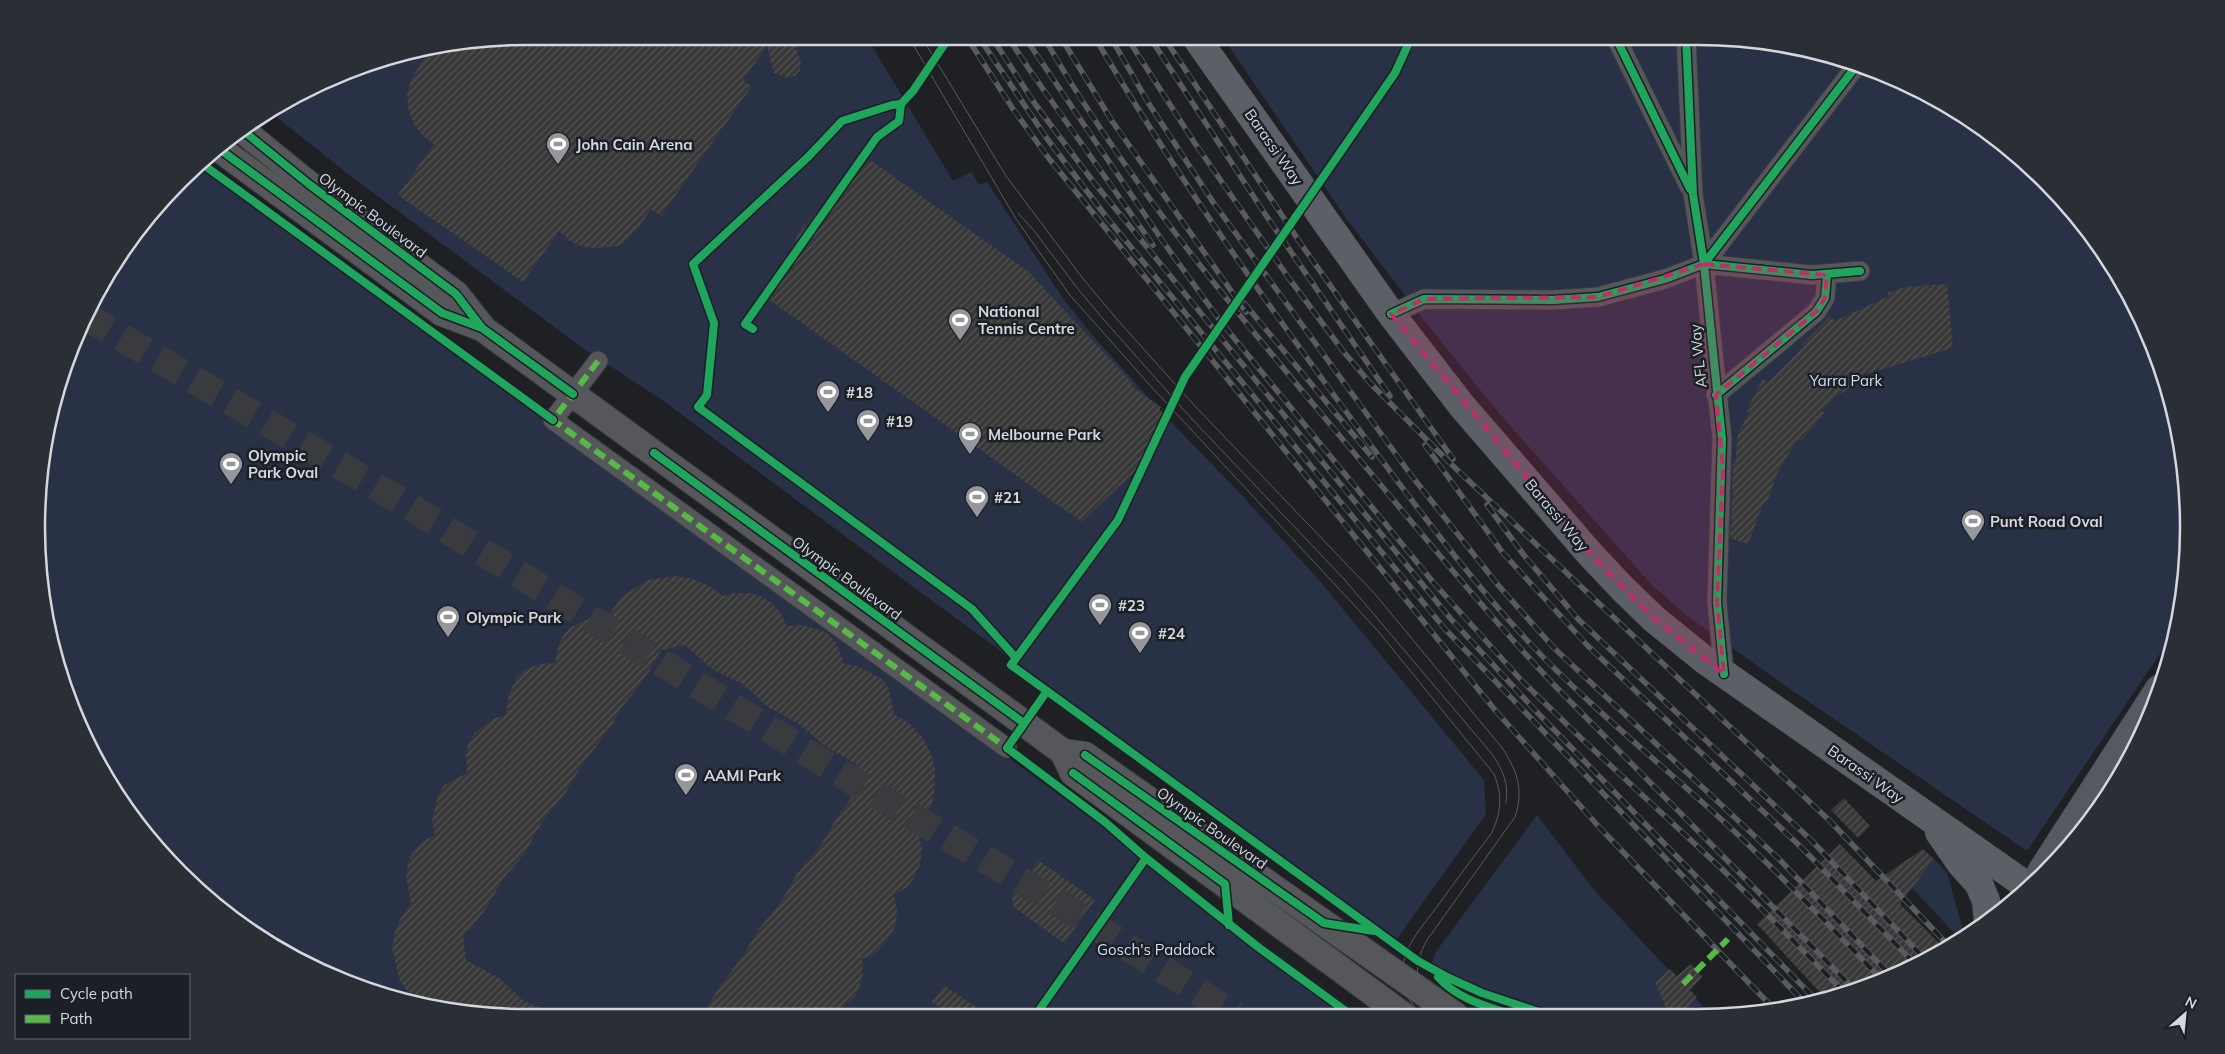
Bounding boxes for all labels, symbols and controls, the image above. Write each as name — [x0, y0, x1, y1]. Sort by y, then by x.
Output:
street label: Barassi Way — [1241, 105, 1307, 189]
sports icon: John Cain Arena — [545, 131, 571, 165]
place label: John Cain Arena — [576, 135, 692, 154]
street label: Olympic Boulevard — [315, 168, 431, 262]
place label: National Tennis Centre — [978, 302, 1075, 338]
sports icon: National Tennis Centre — [947, 307, 973, 341]
street label: AFL Way — [1685, 323, 1711, 389]
park label: Yarra Park — [1809, 371, 1882, 390]
sports icon: #18 — [815, 379, 841, 413]
place label: #18 — [846, 383, 873, 402]
sports icon: #19 — [855, 408, 881, 442]
place label: #19 — [886, 412, 913, 431]
sports icon: Melbourne Park — [957, 421, 983, 455]
place label: Melbourne Park — [988, 425, 1101, 444]
place label: Olympic Park Oval — [248, 446, 318, 482]
sports icon: Olympic Park Oval — [218, 451, 244, 485]
street label: Barassi Way — [1521, 475, 1593, 555]
sports icon: #21 — [964, 484, 990, 518]
place label: #21 — [994, 488, 1021, 507]
sports icon: Punt Road Oval — [1960, 508, 1986, 542]
place label: Punt Road Oval — [1990, 512, 2103, 531]
street label: Olympic Boulevard — [789, 532, 905, 624]
sports icon: #23 — [1087, 592, 1113, 626]
place label: #23 — [1118, 596, 1145, 615]
sports icon: Olympic Park — [435, 604, 461, 638]
place label: Olympic Park — [466, 608, 562, 627]
sports icon: #24 — [1127, 620, 1153, 654]
place label: #24 — [1158, 624, 1185, 643]
street label: Barassi Way — [1824, 741, 1908, 807]
sports icon: AAMI Park — [673, 762, 699, 796]
place label: AAMI Park — [704, 766, 782, 785]
street label: Olympic Boulevard — [1153, 783, 1271, 873]
park label: Gosch's Paddock — [1097, 940, 1215, 959]
legend — [15, 974, 190, 1039]
text: Cycle path — [60, 984, 133, 1003]
north arrow — [2160, 989, 2210, 1039]
text: N — [2182, 992, 2200, 1013]
text: Path — [60, 1009, 92, 1028]

